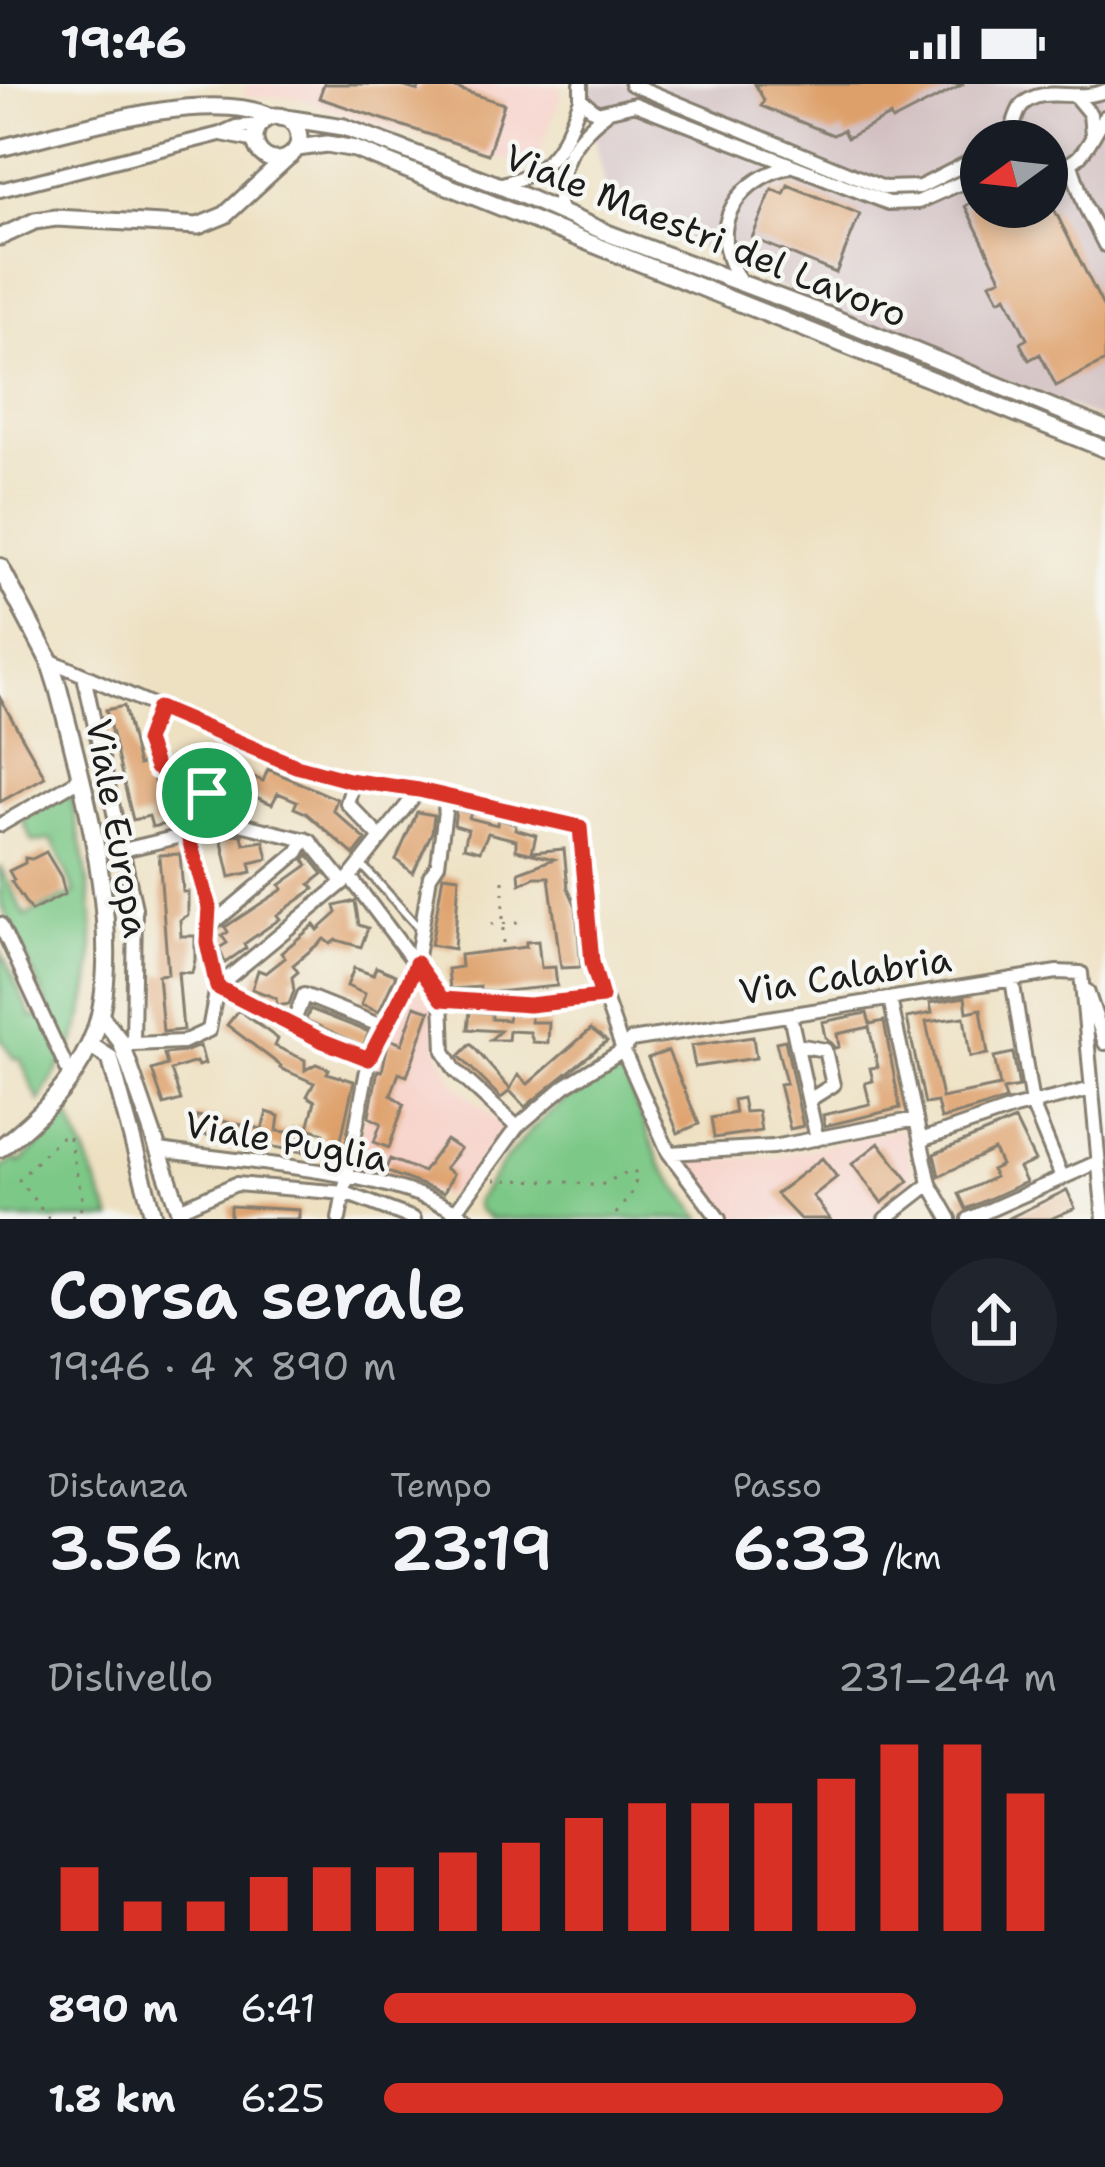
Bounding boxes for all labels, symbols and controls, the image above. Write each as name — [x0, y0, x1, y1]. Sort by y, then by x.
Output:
text: 19:46 — [60, 12, 187, 72]
north arrow — [960, 120, 1068, 228]
map controls — [960, 120, 1068, 228]
street label: Viale Maestri del Lavoro — [497, 132, 914, 339]
street label: Viale Europa — [74, 715, 161, 941]
pin — [156, 742, 258, 844]
icon: arrive — [174, 760, 240, 826]
street label: Via Calabria — [735, 935, 955, 1016]
street label: Viale Puglia — [181, 1100, 391, 1183]
text: Corsa serale — [48, 1251, 466, 1339]
button: share — [931, 1258, 1057, 1384]
text: 19:46 · 4 × 890 m — [48, 1340, 396, 1392]
text: Distanza — [48, 1463, 188, 1508]
text: Tempo — [390, 1463, 492, 1508]
text: Passo — [733, 1463, 822, 1508]
text: 3.56 — [48, 1508, 183, 1588]
text: 23:19 — [390, 1508, 553, 1588]
text: 6:33 — [733, 1508, 871, 1588]
text: km — [183, 1535, 241, 1580]
text: /km — [871, 1535, 942, 1580]
text: Dislivello — [48, 1651, 213, 1703]
text: 231–244 m — [838, 1651, 1057, 1703]
text: 890 m — [48, 1982, 178, 2034]
text: 6:41 — [240, 1982, 316, 2034]
text: 1.8 km — [48, 2072, 176, 2124]
text: 6:25 — [240, 2072, 325, 2124]

